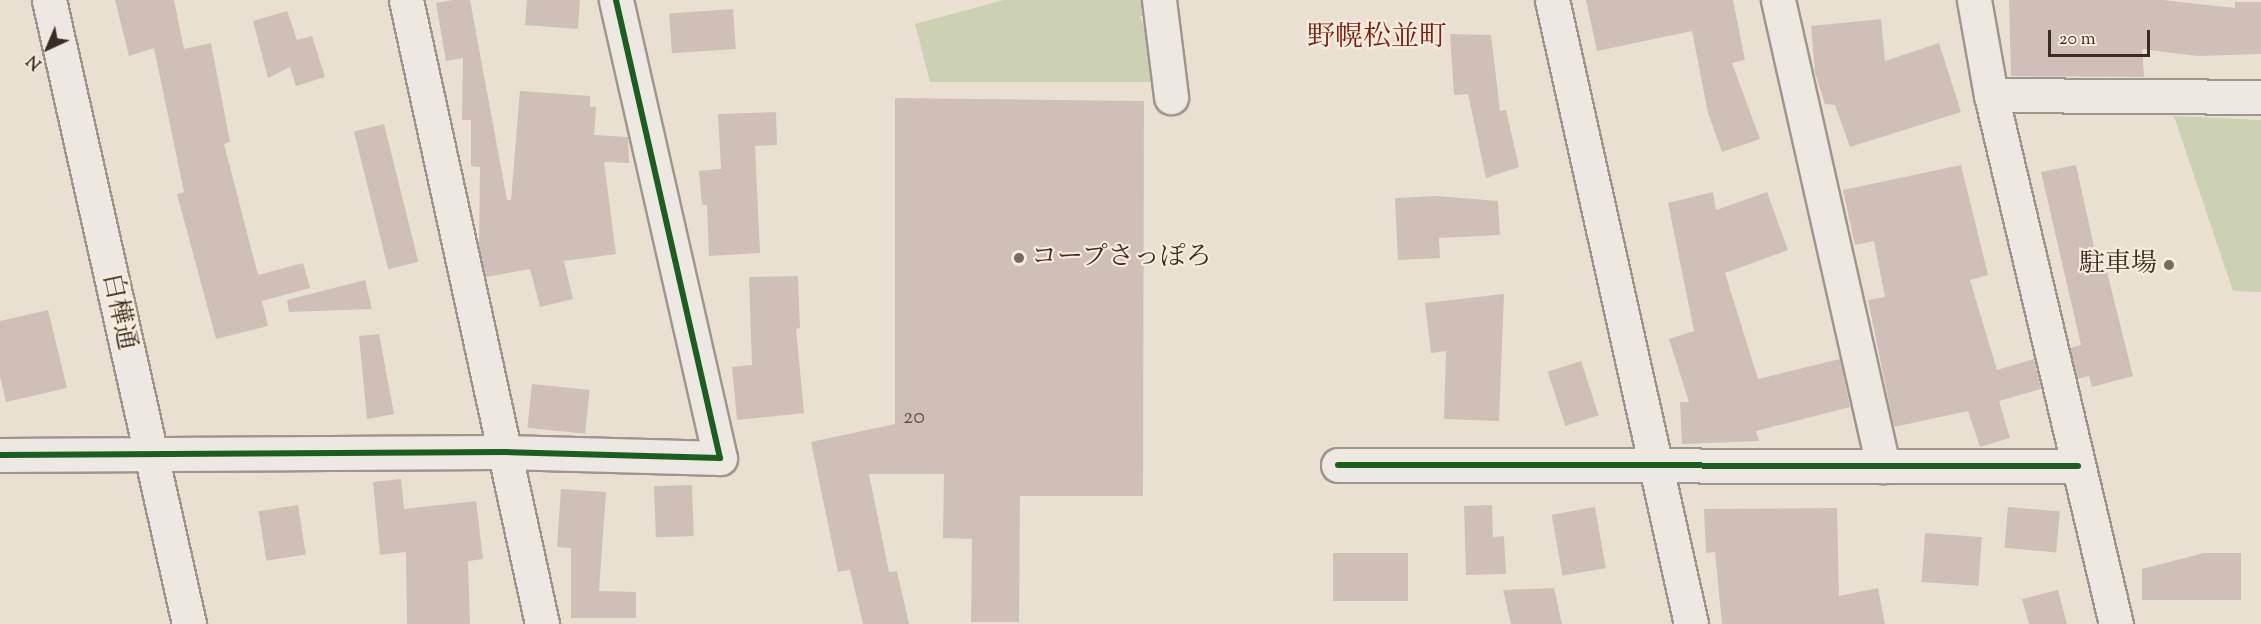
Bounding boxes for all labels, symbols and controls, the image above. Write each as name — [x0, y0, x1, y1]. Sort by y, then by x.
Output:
north arrow — [18, 18, 78, 78]
scale bar — [2051, 18, 2153, 56]
district label: 野幌松並町 — [1307, 21, 1447, 55]
text: 20 m — [2059, 27, 2096, 53]
text: N — [23, 49, 48, 74]
place label: コープさっぽろ — [1031, 242, 1213, 274]
place label: 駐車場 — [2079, 249, 2157, 281]
marker: コープさっぽろ — [1012, 251, 1026, 265]
marker: 駐車場 — [2162, 258, 2176, 272]
street label: 白樺通 — [95, 271, 141, 353]
house number: 20 — [903, 406, 925, 432]

